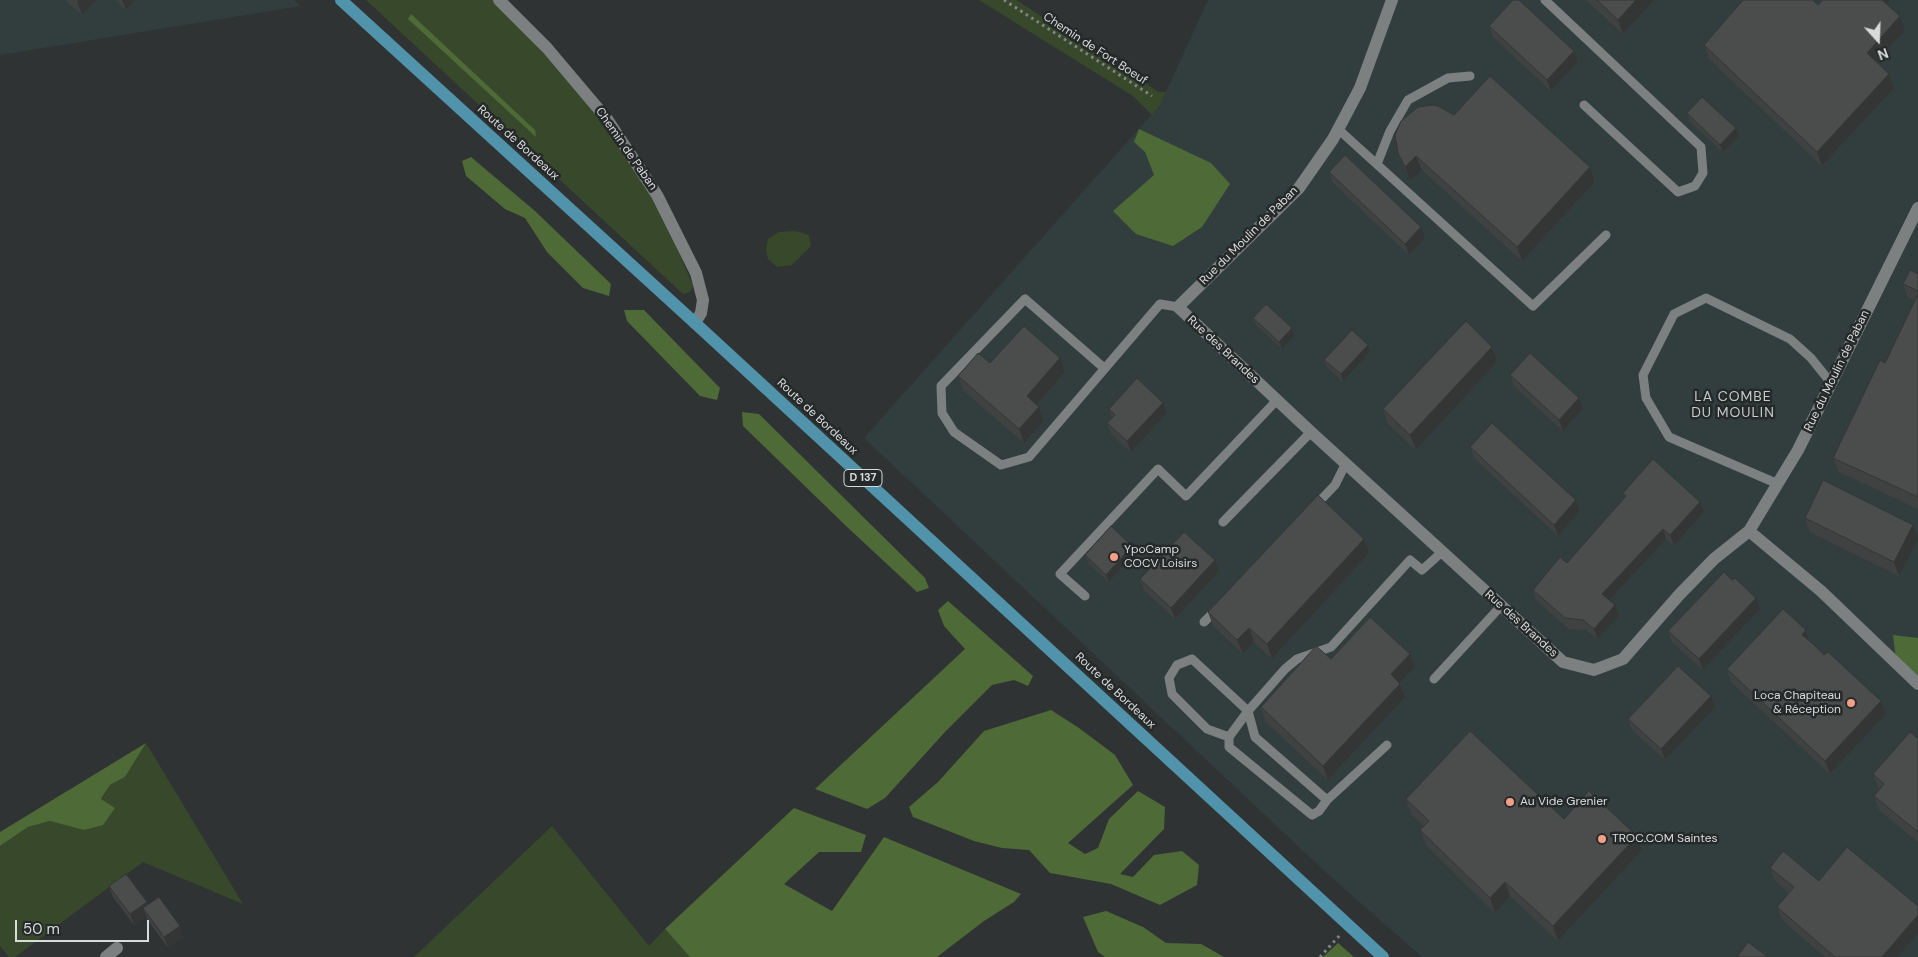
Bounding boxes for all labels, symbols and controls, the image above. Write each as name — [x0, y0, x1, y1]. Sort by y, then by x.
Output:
street label: Chemin de Fort Boeuf — [1040, 10, 1150, 88]
north arrow — [1853, 15, 1903, 65]
text: N — [1875, 44, 1891, 64]
street label: Route de Bordeaux — [474, 102, 562, 184]
street label: Chemin de Paban — [592, 105, 660, 193]
street label: Rue du Moulin de Paban — [1197, 184, 1301, 288]
street label: Rue du Moulin de Paban — [1801, 308, 1873, 434]
street label: Rue des Brandes — [1184, 313, 1262, 387]
street label: Route de Bordeaux — [774, 376, 860, 458]
district label: LA COMBE DU MOULIN — [1690, 389, 1776, 422]
road number: D 137 — [844, 469, 882, 486]
place label: YpoCamp COCV Loisirs — [1124, 543, 1197, 571]
marker: YpoCamp COCV Loisirs — [1108, 551, 1120, 563]
street label: Rue des Brandes — [1482, 588, 1560, 660]
street label: Route de Bordeaux — [1072, 650, 1158, 732]
place label: Loca Chapiteau & Réception — [1754, 689, 1841, 717]
marker: Loca Chapiteau & Réception — [1845, 697, 1857, 709]
place label: Au Vide Grenier — [1520, 795, 1607, 809]
marker: Au Vide Grenier — [1504, 796, 1516, 808]
place label: TROC.COM Saintes — [1612, 832, 1718, 846]
marker: TROC.COM Saintes — [1596, 833, 1608, 845]
scale bar — [18, 910, 151, 942]
text: 50 m — [23, 919, 60, 939]

